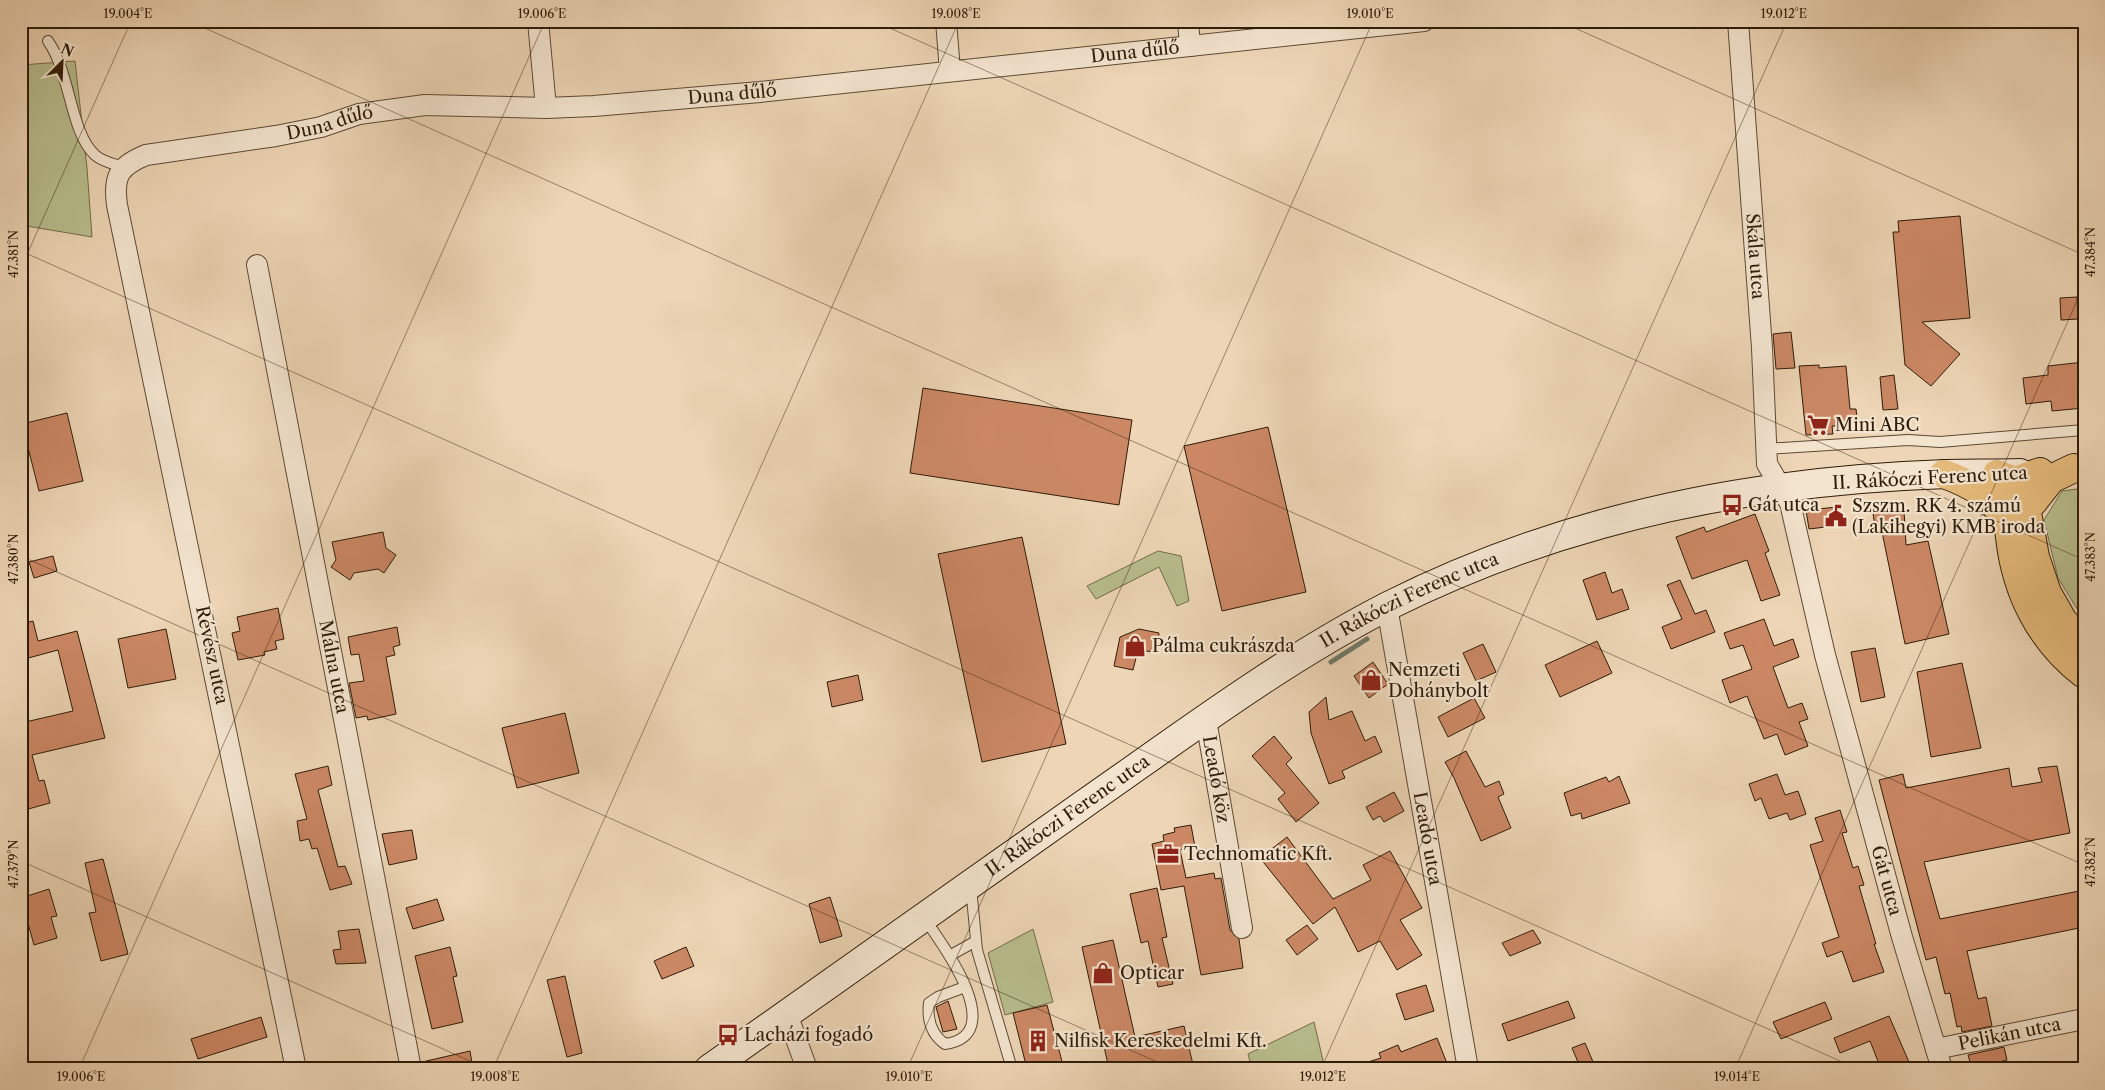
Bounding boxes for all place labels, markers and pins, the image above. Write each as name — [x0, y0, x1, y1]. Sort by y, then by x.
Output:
supermarket icon: Mini ABC — [1805, 412, 1831, 438]
place label: Mini ABC — [1835, 414, 1919, 436]
bus stop icon: Gát utca — [1719, 492, 1745, 518]
place label: Gát utca — [1748, 494, 1820, 516]
place label: Szszm. RK 4. számú (Lakihegyi) KMB iroda — [1852, 495, 2046, 538]
public building icon: Szszm. RK 4. számú (Lakihegyi) KMB iroda — [1823, 503, 1849, 529]
shop icon: Pálma cukrászda — [1122, 633, 1148, 659]
place label: Pálma cukrászda — [1152, 635, 1295, 657]
place label: Nemzeti Dohánybolt — [1388, 659, 1489, 702]
shop icon: Nemzeti Dohánybolt — [1358, 667, 1384, 693]
office icon: Technomatic Kft. — [1155, 841, 1181, 867]
place label: Technomatic Kft. — [1184, 843, 1332, 865]
shop icon: Opticar — [1090, 960, 1116, 986]
place label: Opticar — [1120, 962, 1185, 984]
bus stop icon: Lacházi fogadó — [715, 1022, 741, 1048]
place label: Lacházi fogadó — [744, 1024, 873, 1046]
building icon: Nilfisk Kereskedelmi Kft. — [1025, 1028, 1051, 1054]
place label: Nilfisk Kereskedelmi Kft. — [1054, 1030, 1267, 1052]

